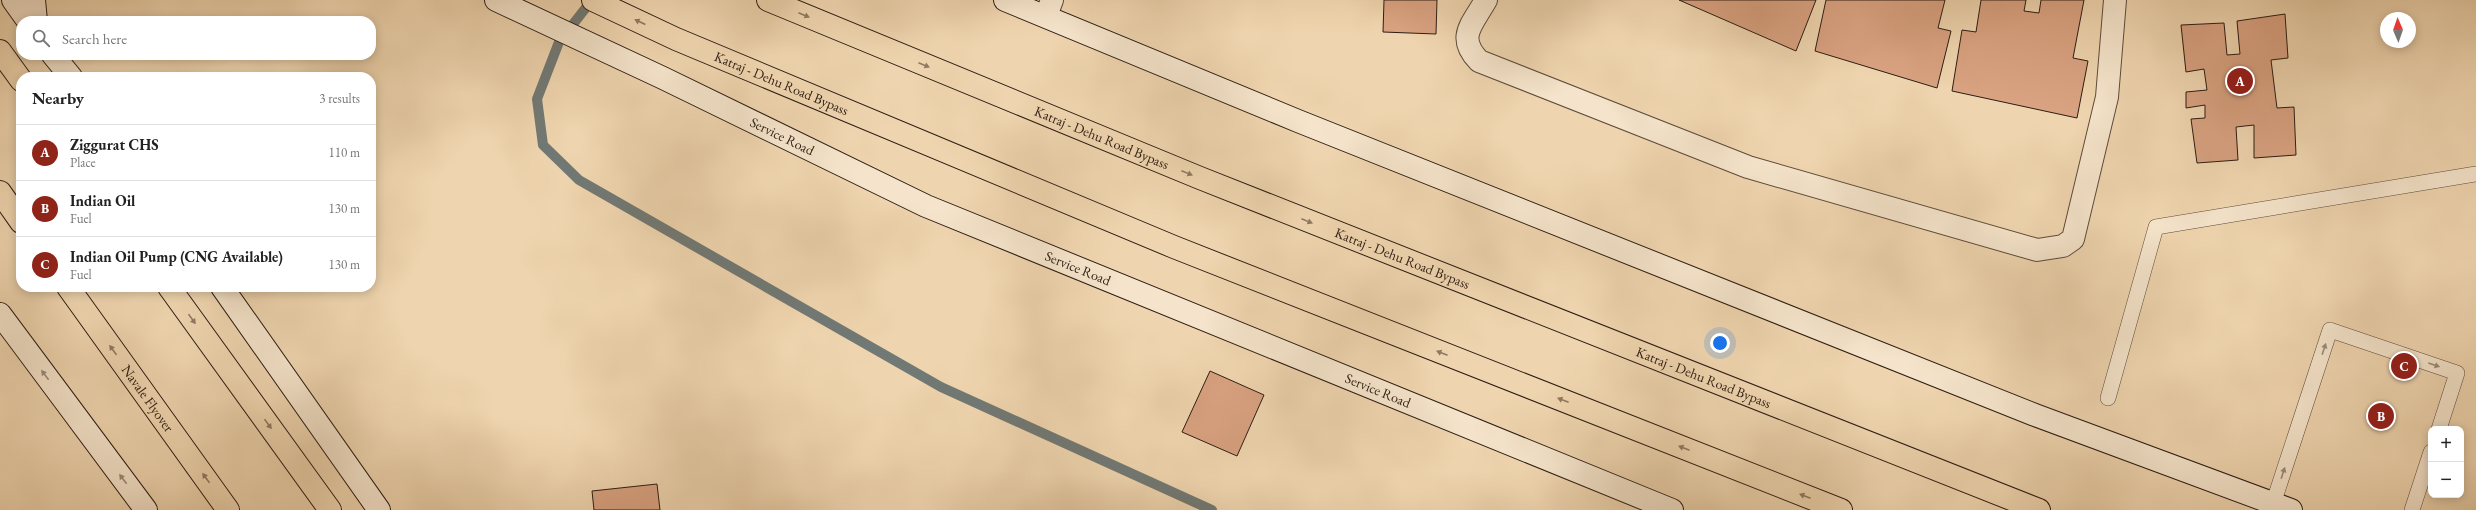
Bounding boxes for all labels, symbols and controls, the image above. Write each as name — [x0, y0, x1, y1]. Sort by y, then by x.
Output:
one-way arrow — [798, 12, 809, 18]
north arrow — [2380, 12, 2416, 48]
search box — [16, 16, 376, 60]
one-way arrow — [635, 19, 646, 25]
icon: search — [30, 27, 52, 49]
text: Search here — [62, 29, 127, 48]
street label: Katraj - Dehu Road Bypass — [712, 47, 852, 119]
one-way arrow — [918, 62, 929, 68]
pin: A — [2227, 66, 2253, 96]
text: Nearby — [32, 87, 84, 109]
text: 3 results — [319, 90, 360, 107]
street label: Katraj - Dehu Road Bypass — [1032, 102, 1172, 173]
street label: Service Road — [747, 113, 818, 160]
text: Ziggurat CHS — [70, 135, 159, 154]
text: A — [40, 144, 50, 161]
text: 110 m — [329, 144, 360, 161]
text: Place — [70, 154, 96, 171]
one-way arrow — [1181, 170, 1193, 176]
text: Indian Oil — [70, 191, 135, 210]
text: B — [41, 200, 49, 217]
text: 130 m — [329, 200, 360, 217]
text: Fuel — [70, 210, 92, 227]
one-way arrow — [1302, 218, 1314, 224]
street label: Katraj - Dehu Road Bypass — [1332, 223, 1473, 293]
text: Indian Oil Pump (CNG Available) — [70, 247, 283, 266]
street label: Service Road — [1043, 247, 1114, 290]
text: C — [40, 256, 50, 273]
text: 130 m — [329, 256, 360, 273]
text: Fuel — [70, 266, 92, 283]
one-way arrow — [188, 313, 196, 324]
your location — [1710, 333, 1730, 353]
street label: Katraj - Dehu Road Bypass — [1634, 342, 1774, 412]
one-way arrow — [2321, 343, 2327, 355]
one-way arrow — [109, 345, 117, 355]
one-way arrow — [1435, 349, 1447, 355]
pin: C — [2391, 351, 2417, 381]
street label: Navale Flyover — [118, 361, 178, 436]
one-way arrow — [2428, 363, 2440, 369]
one-way arrow — [41, 369, 49, 380]
street label: Service Road — [1343, 369, 1414, 412]
one-way arrow — [1556, 397, 1568, 403]
pin: B — [2368, 401, 2394, 431]
one-way arrow — [264, 419, 272, 430]
map controls — [2428, 426, 2464, 498]
button: + — [2428, 426, 2464, 462]
one-way arrow — [1678, 445, 1689, 451]
button: − — [2428, 462, 2464, 498]
one-way arrow — [2280, 467, 2286, 479]
one-way arrow — [119, 473, 127, 484]
one-way arrow — [201, 473, 210, 484]
one-way arrow — [1798, 492, 1810, 498]

